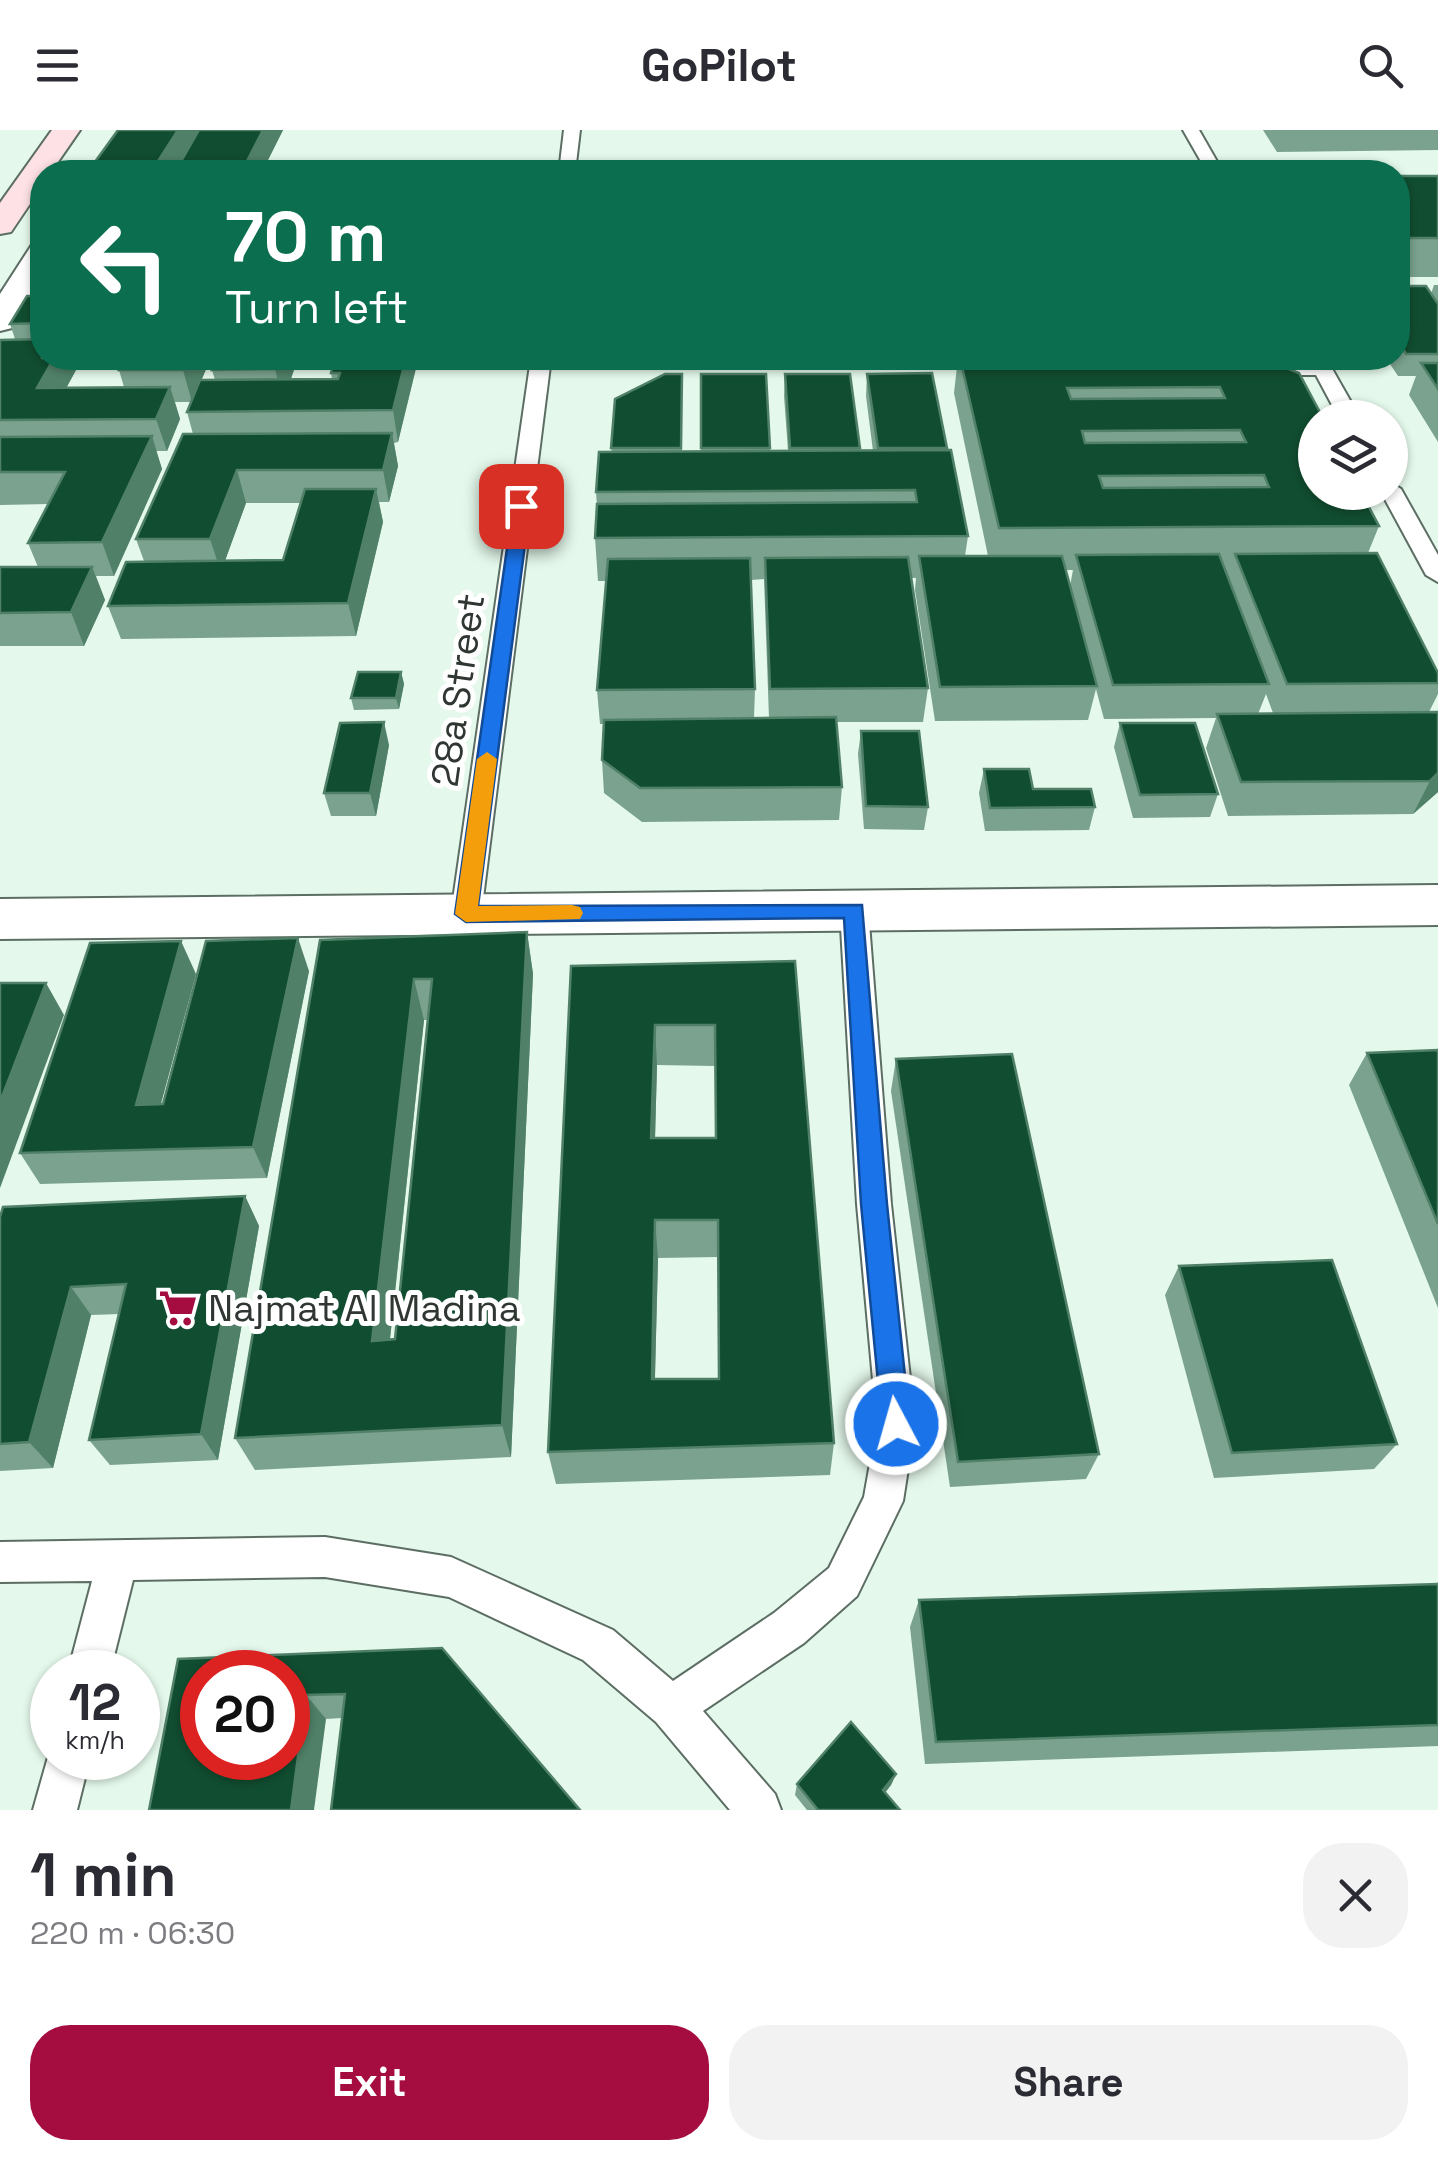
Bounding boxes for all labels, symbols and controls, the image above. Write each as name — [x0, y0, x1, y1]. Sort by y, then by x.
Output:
text: GoPilot — [641, 37, 797, 94]
icon: menu — [30, 38, 85, 93]
icon: search — [1353, 38, 1408, 93]
text: 70 m — [225, 192, 386, 281]
icon: left — [60, 200, 190, 330]
text: Turn left — [225, 279, 408, 336]
map controls — [1298, 400, 1408, 510]
button: layers — [1298, 400, 1408, 510]
pin — [479, 464, 564, 549]
icon: arrive — [494, 479, 549, 534]
street label: 28a Street — [421, 590, 495, 790]
place label: Najmat Al Madina — [208, 1284, 521, 1332]
supermarket icon: Najmat Al Madina — [157, 1287, 199, 1329]
position arrow — [844, 1372, 948, 1476]
speed limit sign: 20 — [180, 1650, 310, 1780]
text: 12 — [69, 1671, 121, 1735]
text: km/h — [65, 1724, 125, 1756]
text: 1 min — [30, 1837, 177, 1914]
button: close — [1303, 1843, 1408, 1948]
text: 220 m · 06:30 — [30, 1913, 235, 1953]
button: Exit — [30, 2025, 709, 2140]
button: Share — [729, 2025, 1408, 2140]

